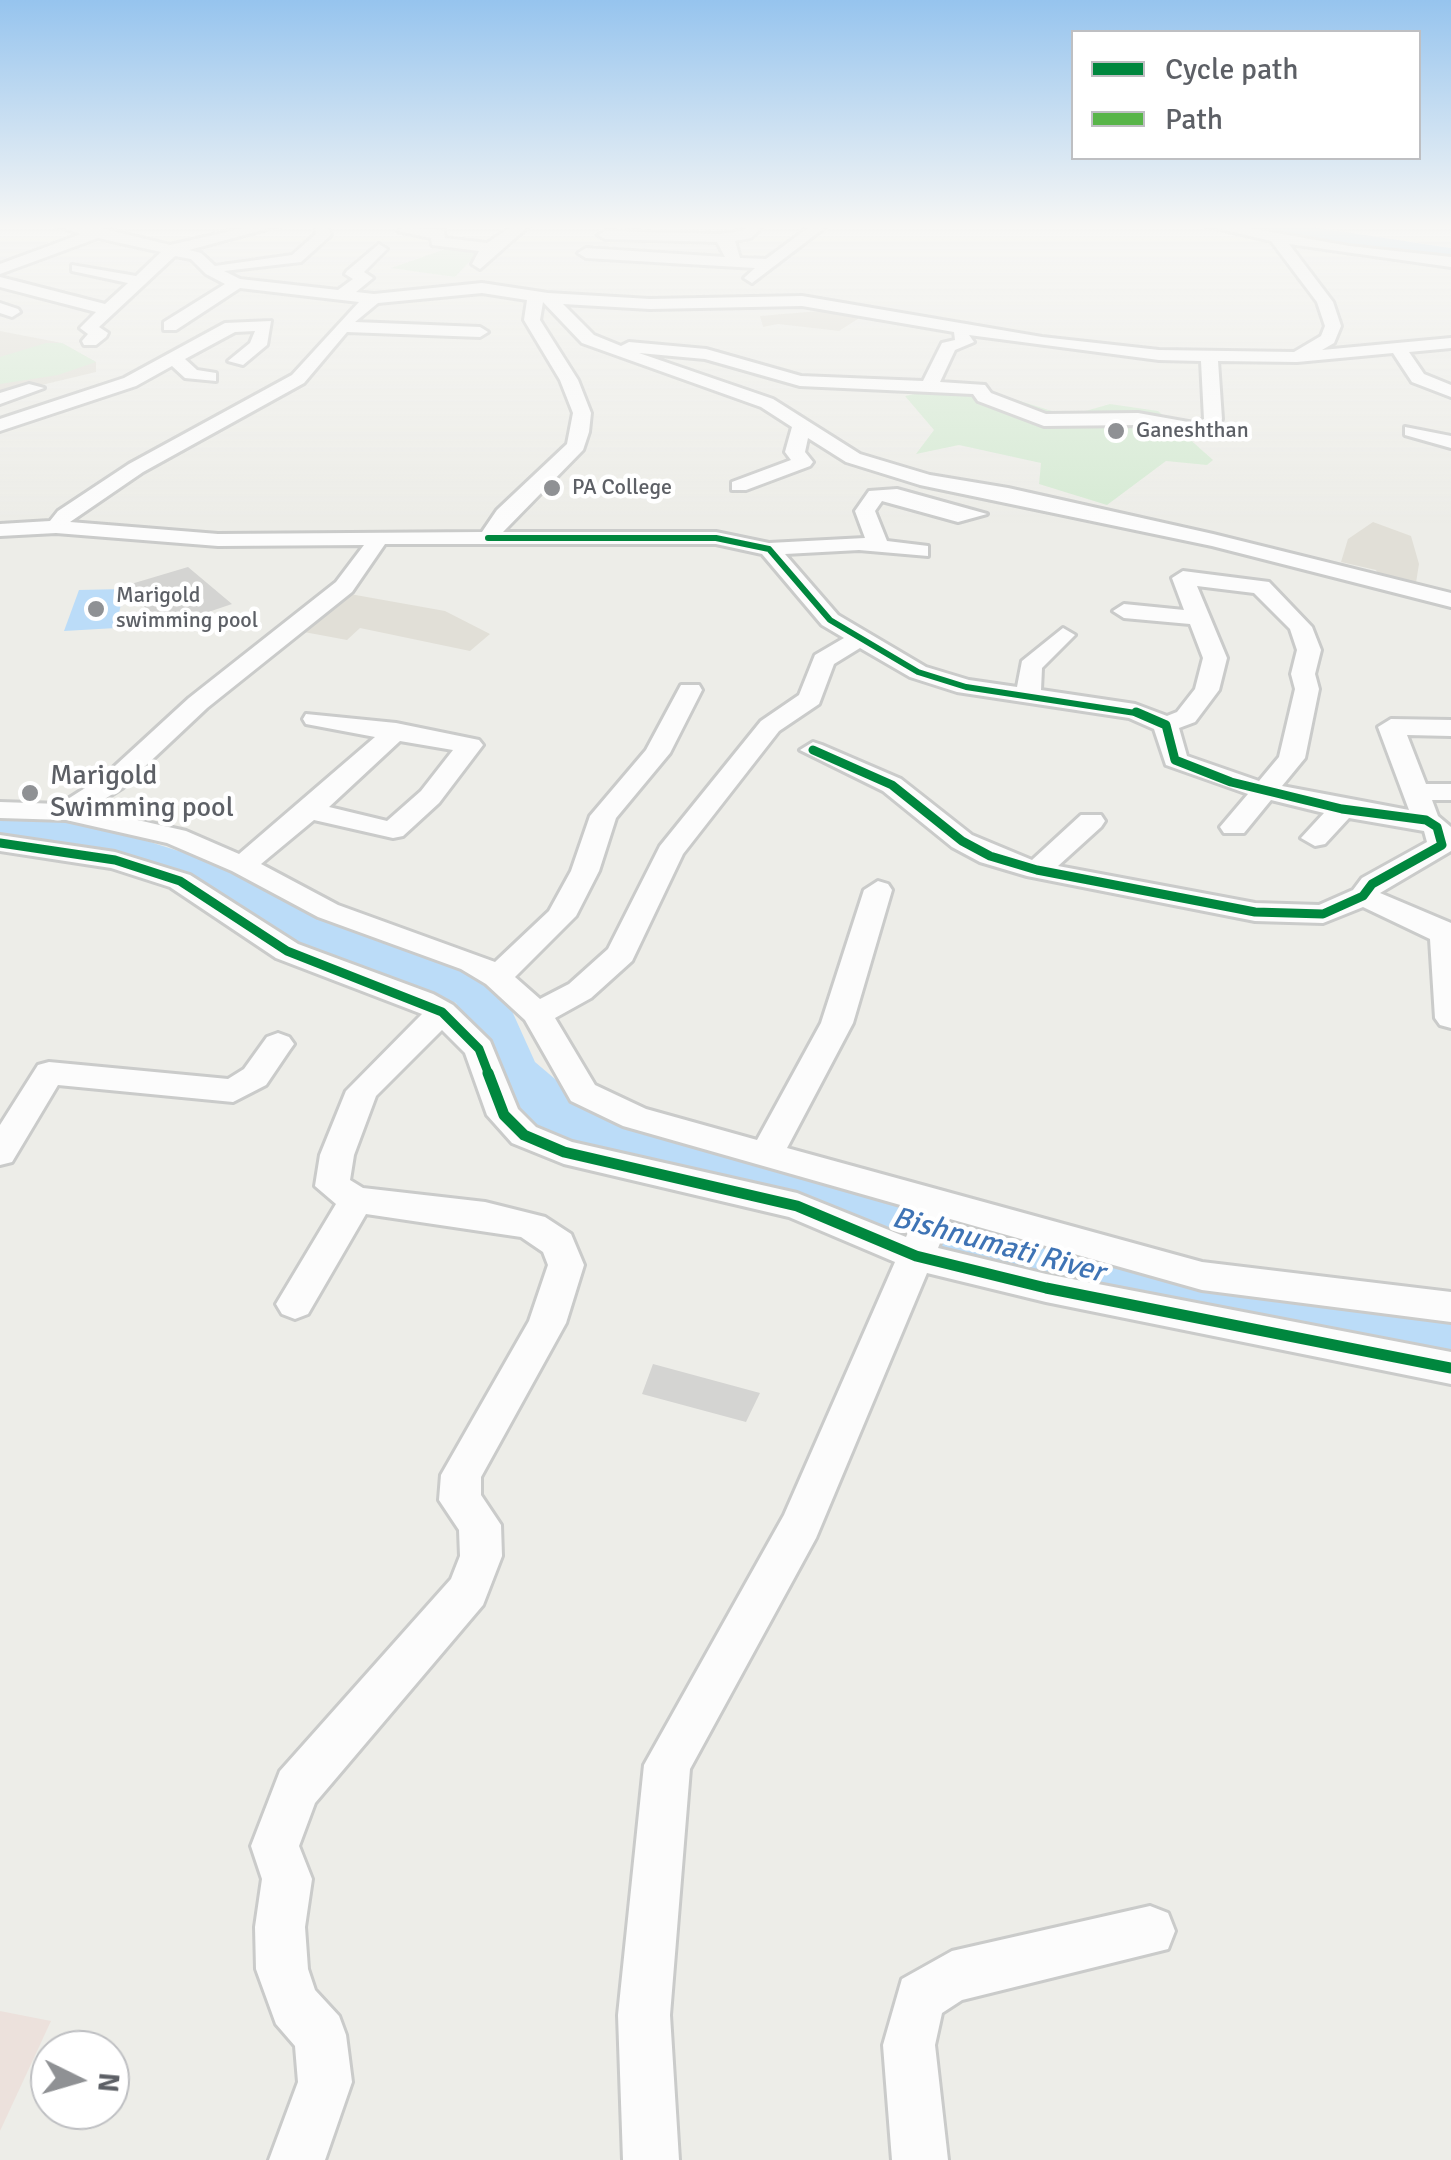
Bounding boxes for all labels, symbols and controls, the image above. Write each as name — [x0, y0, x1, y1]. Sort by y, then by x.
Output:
legend — [1071, 30, 1421, 160]
text: Cycle path — [1165, 51, 1299, 88]
text: Path — [1165, 101, 1223, 138]
place label: Ganeshthan — [1136, 418, 1249, 444]
marker: Ganeshthan — [1105, 420, 1127, 442]
place label: PA College — [572, 475, 672, 501]
marker: PA College — [541, 477, 563, 499]
place label: Marigold swimming pool — [116, 583, 258, 634]
marker: Marigold swimming pool — [85, 598, 107, 620]
place label: Marigold Swimming pool — [50, 760, 234, 826]
marker: Marigold Swimming pool — [19, 782, 41, 804]
water label: Bishnumati River — [888, 1200, 1108, 1292]
north arrow — [30, 2030, 130, 2130]
text: N — [90, 2071, 126, 2094]

